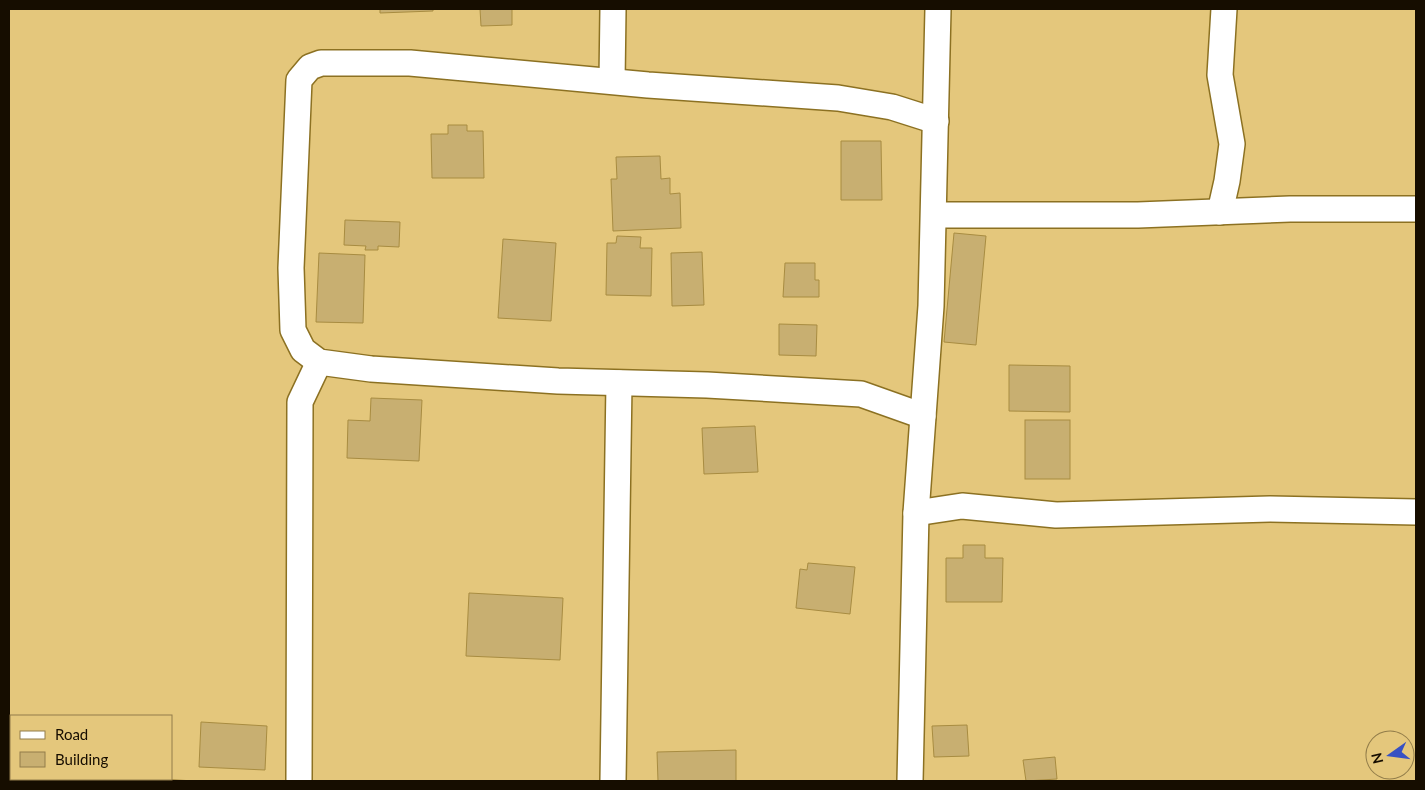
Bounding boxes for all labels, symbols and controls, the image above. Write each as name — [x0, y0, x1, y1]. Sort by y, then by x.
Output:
legend — [10, 715, 172, 780]
text: Road — [55, 725, 88, 743]
north arrow — [1365, 730, 1415, 780]
text: Building — [55, 750, 108, 768]
text: N — [1367, 751, 1386, 766]

